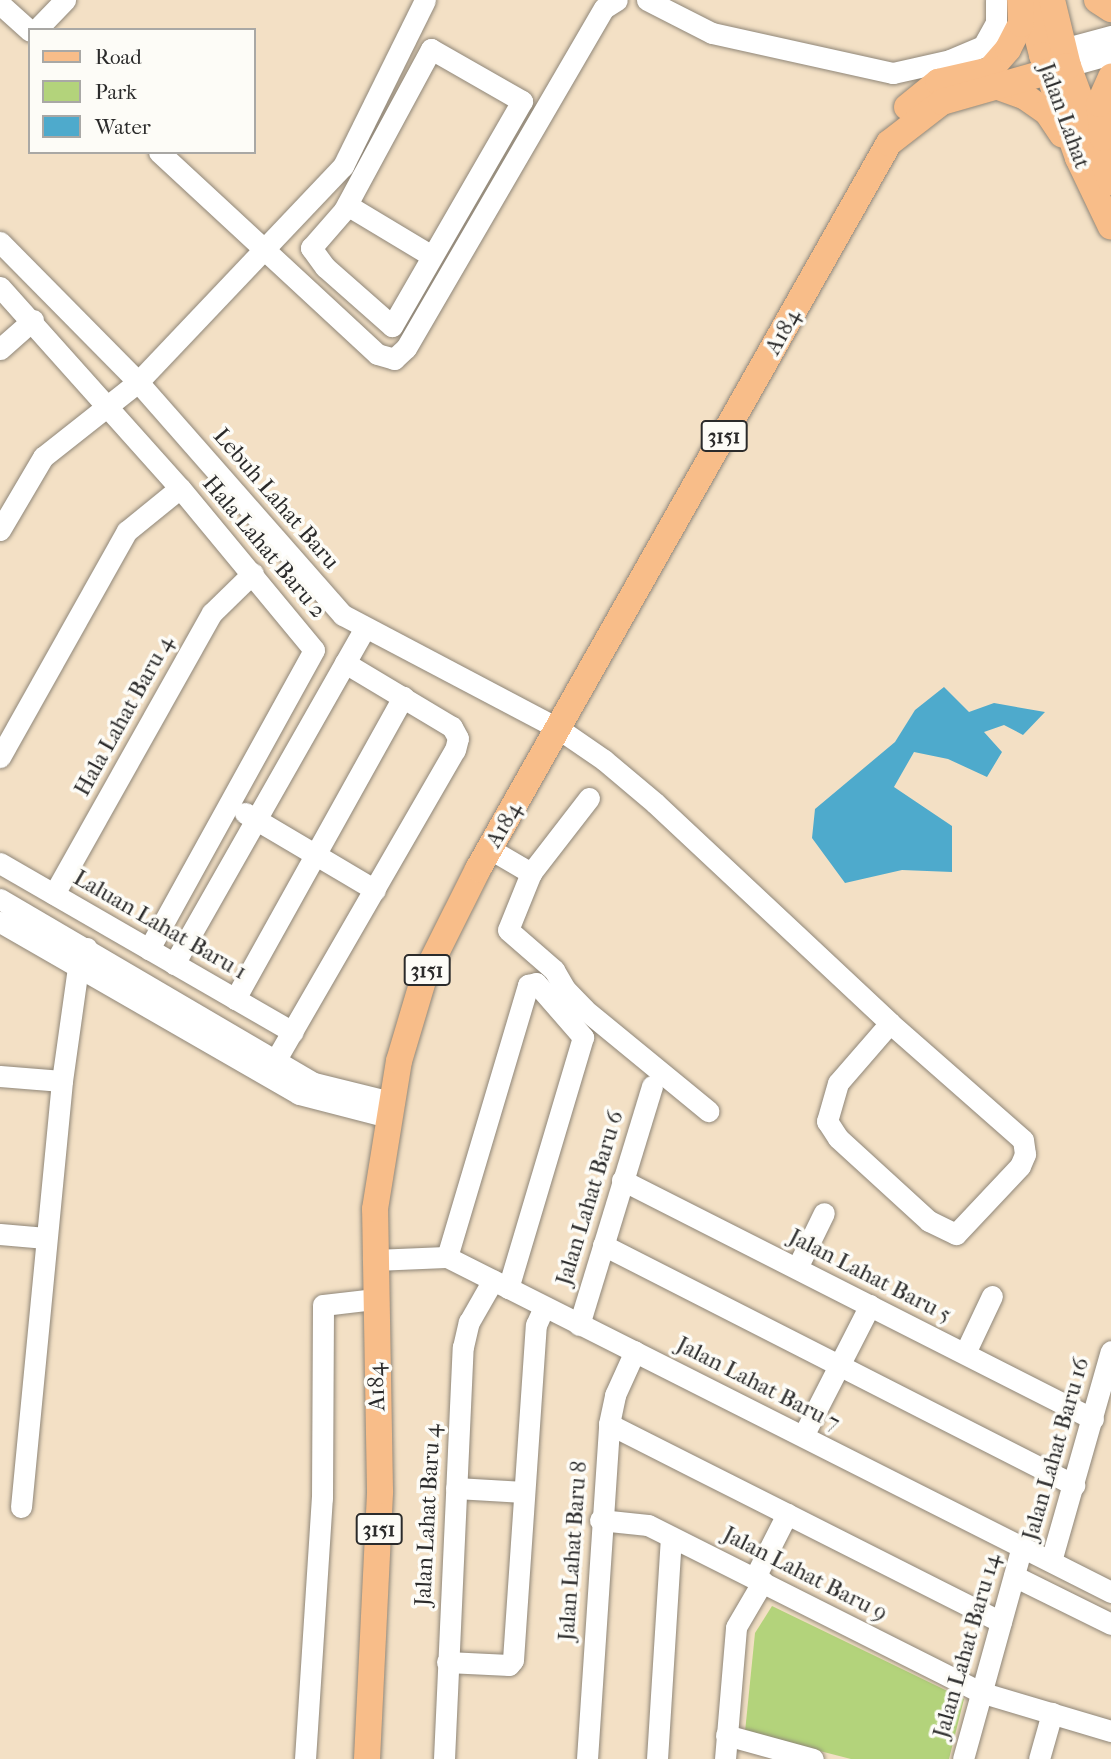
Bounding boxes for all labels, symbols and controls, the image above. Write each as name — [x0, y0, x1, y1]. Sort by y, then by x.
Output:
legend — [28, 28, 256, 154]
text: Road — [95, 45, 142, 69]
street label: Jalan Lahat — [1032, 59, 1096, 173]
text: Park — [95, 80, 137, 104]
text: Water — [95, 115, 151, 139]
street label: A184 — [759, 304, 807, 360]
road number: 3151 — [700, 418, 748, 453]
street label: Lebuh Lahat Baru — [207, 423, 345, 575]
street label: Hala Lahat Baru 2 — [196, 470, 332, 624]
street label: Hala Lahat Baru 4 — [69, 631, 179, 801]
street label: A184 — [480, 797, 528, 853]
street label: Laluan Lahat Baru 1 — [68, 864, 252, 986]
road number: 3151 — [402, 953, 452, 988]
street label: Jalan Lahat Baru 6 — [550, 1107, 630, 1289]
street label: Jalan Lahat Baru 5 — [784, 1223, 956, 1329]
street label: Jalan Lahat Baru 7 — [672, 1331, 844, 1437]
street label: Jalan Lahat Baru 16 — [1017, 1354, 1095, 1544]
street label: A184 — [362, 1362, 392, 1412]
street label: Jalan Lahat Baru 4 — [409, 1423, 447, 1607]
street label: Jalan Lahat Baru 8 — [553, 1460, 593, 1642]
road number: 3151 — [354, 1512, 404, 1546]
street label: Jalan Lahat Baru 9 — [718, 1521, 892, 1627]
street label: Jalan Lahat Baru 14 — [927, 1551, 1007, 1741]

